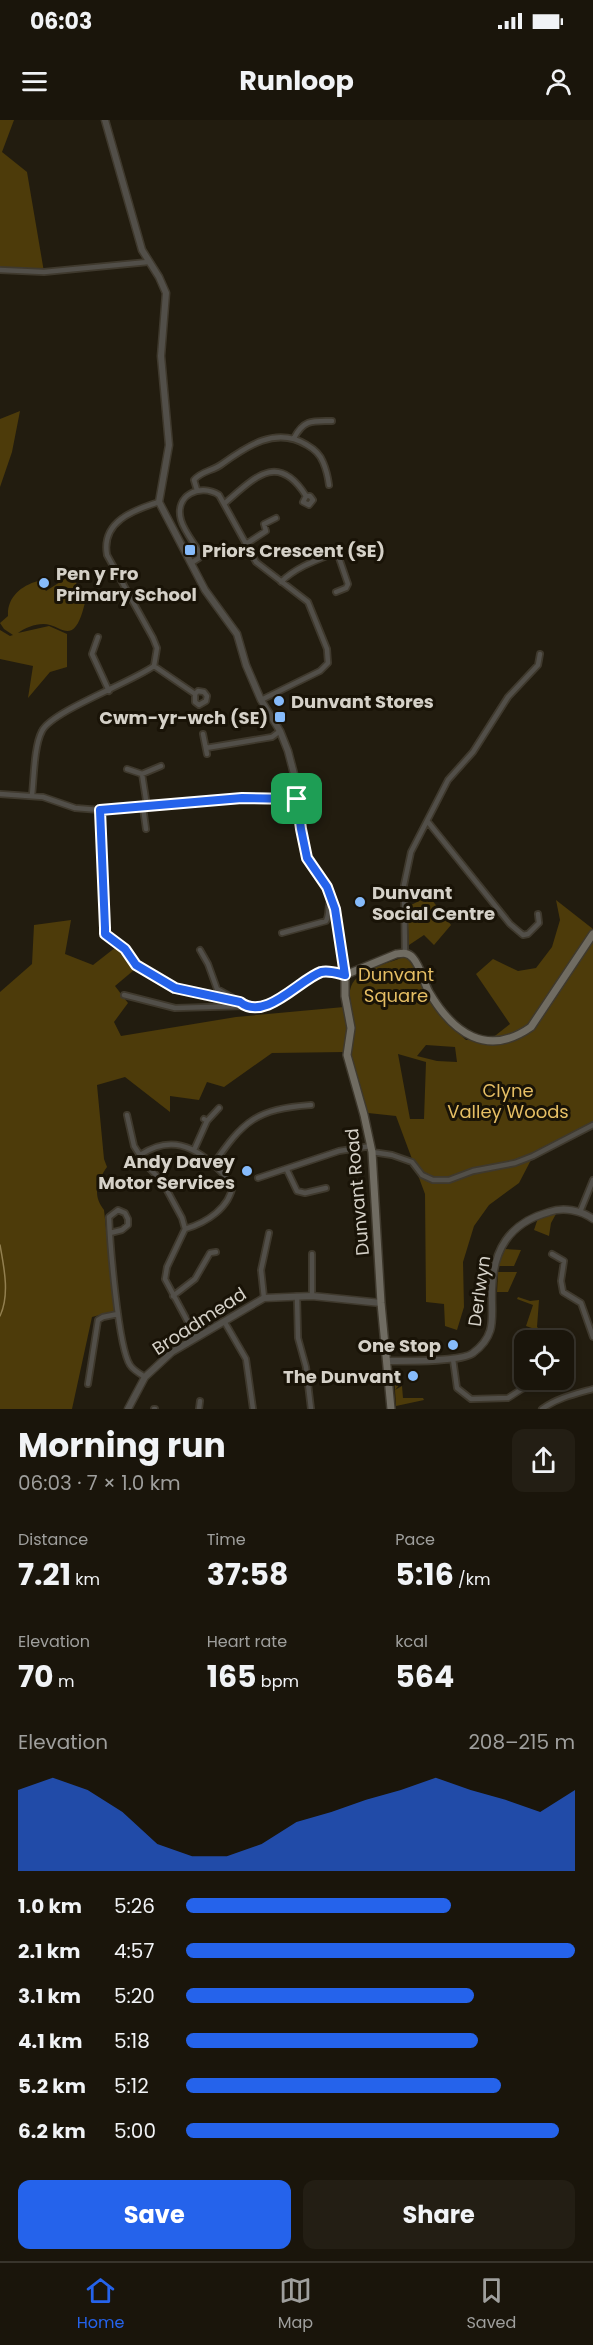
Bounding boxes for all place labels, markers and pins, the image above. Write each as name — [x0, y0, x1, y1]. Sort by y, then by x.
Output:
place label: Priors Crescent (SE) — [202, 538, 385, 563]
marker: Priors Crescent (SE) — [183, 543, 197, 557]
place label: Pen y Fro Primary School — [56, 561, 197, 607]
marker: Pen y Fro Primary School — [37, 576, 51, 590]
place label: Dunvant Stores — [291, 689, 434, 714]
marker: Dunvant Stores — [272, 694, 286, 708]
place label: Cwm-yr-wch (SE) — [99, 705, 268, 730]
marker: Cwm-yr-wch (SE) — [273, 710, 287, 724]
pin — [271, 773, 322, 824]
place label: Dunvant Social Centre — [372, 880, 495, 926]
marker: Dunvant Social Centre — [353, 895, 367, 909]
place label: Andy Davey Motor Services — [98, 1149, 236, 1195]
marker: Andy Davey Motor Services — [240, 1164, 254, 1178]
place label: One Stop — [358, 1333, 441, 1358]
marker: One Stop — [446, 1338, 460, 1352]
place label: The Dunvant — [283, 1364, 401, 1389]
marker: The Dunvant — [406, 1369, 420, 1383]

